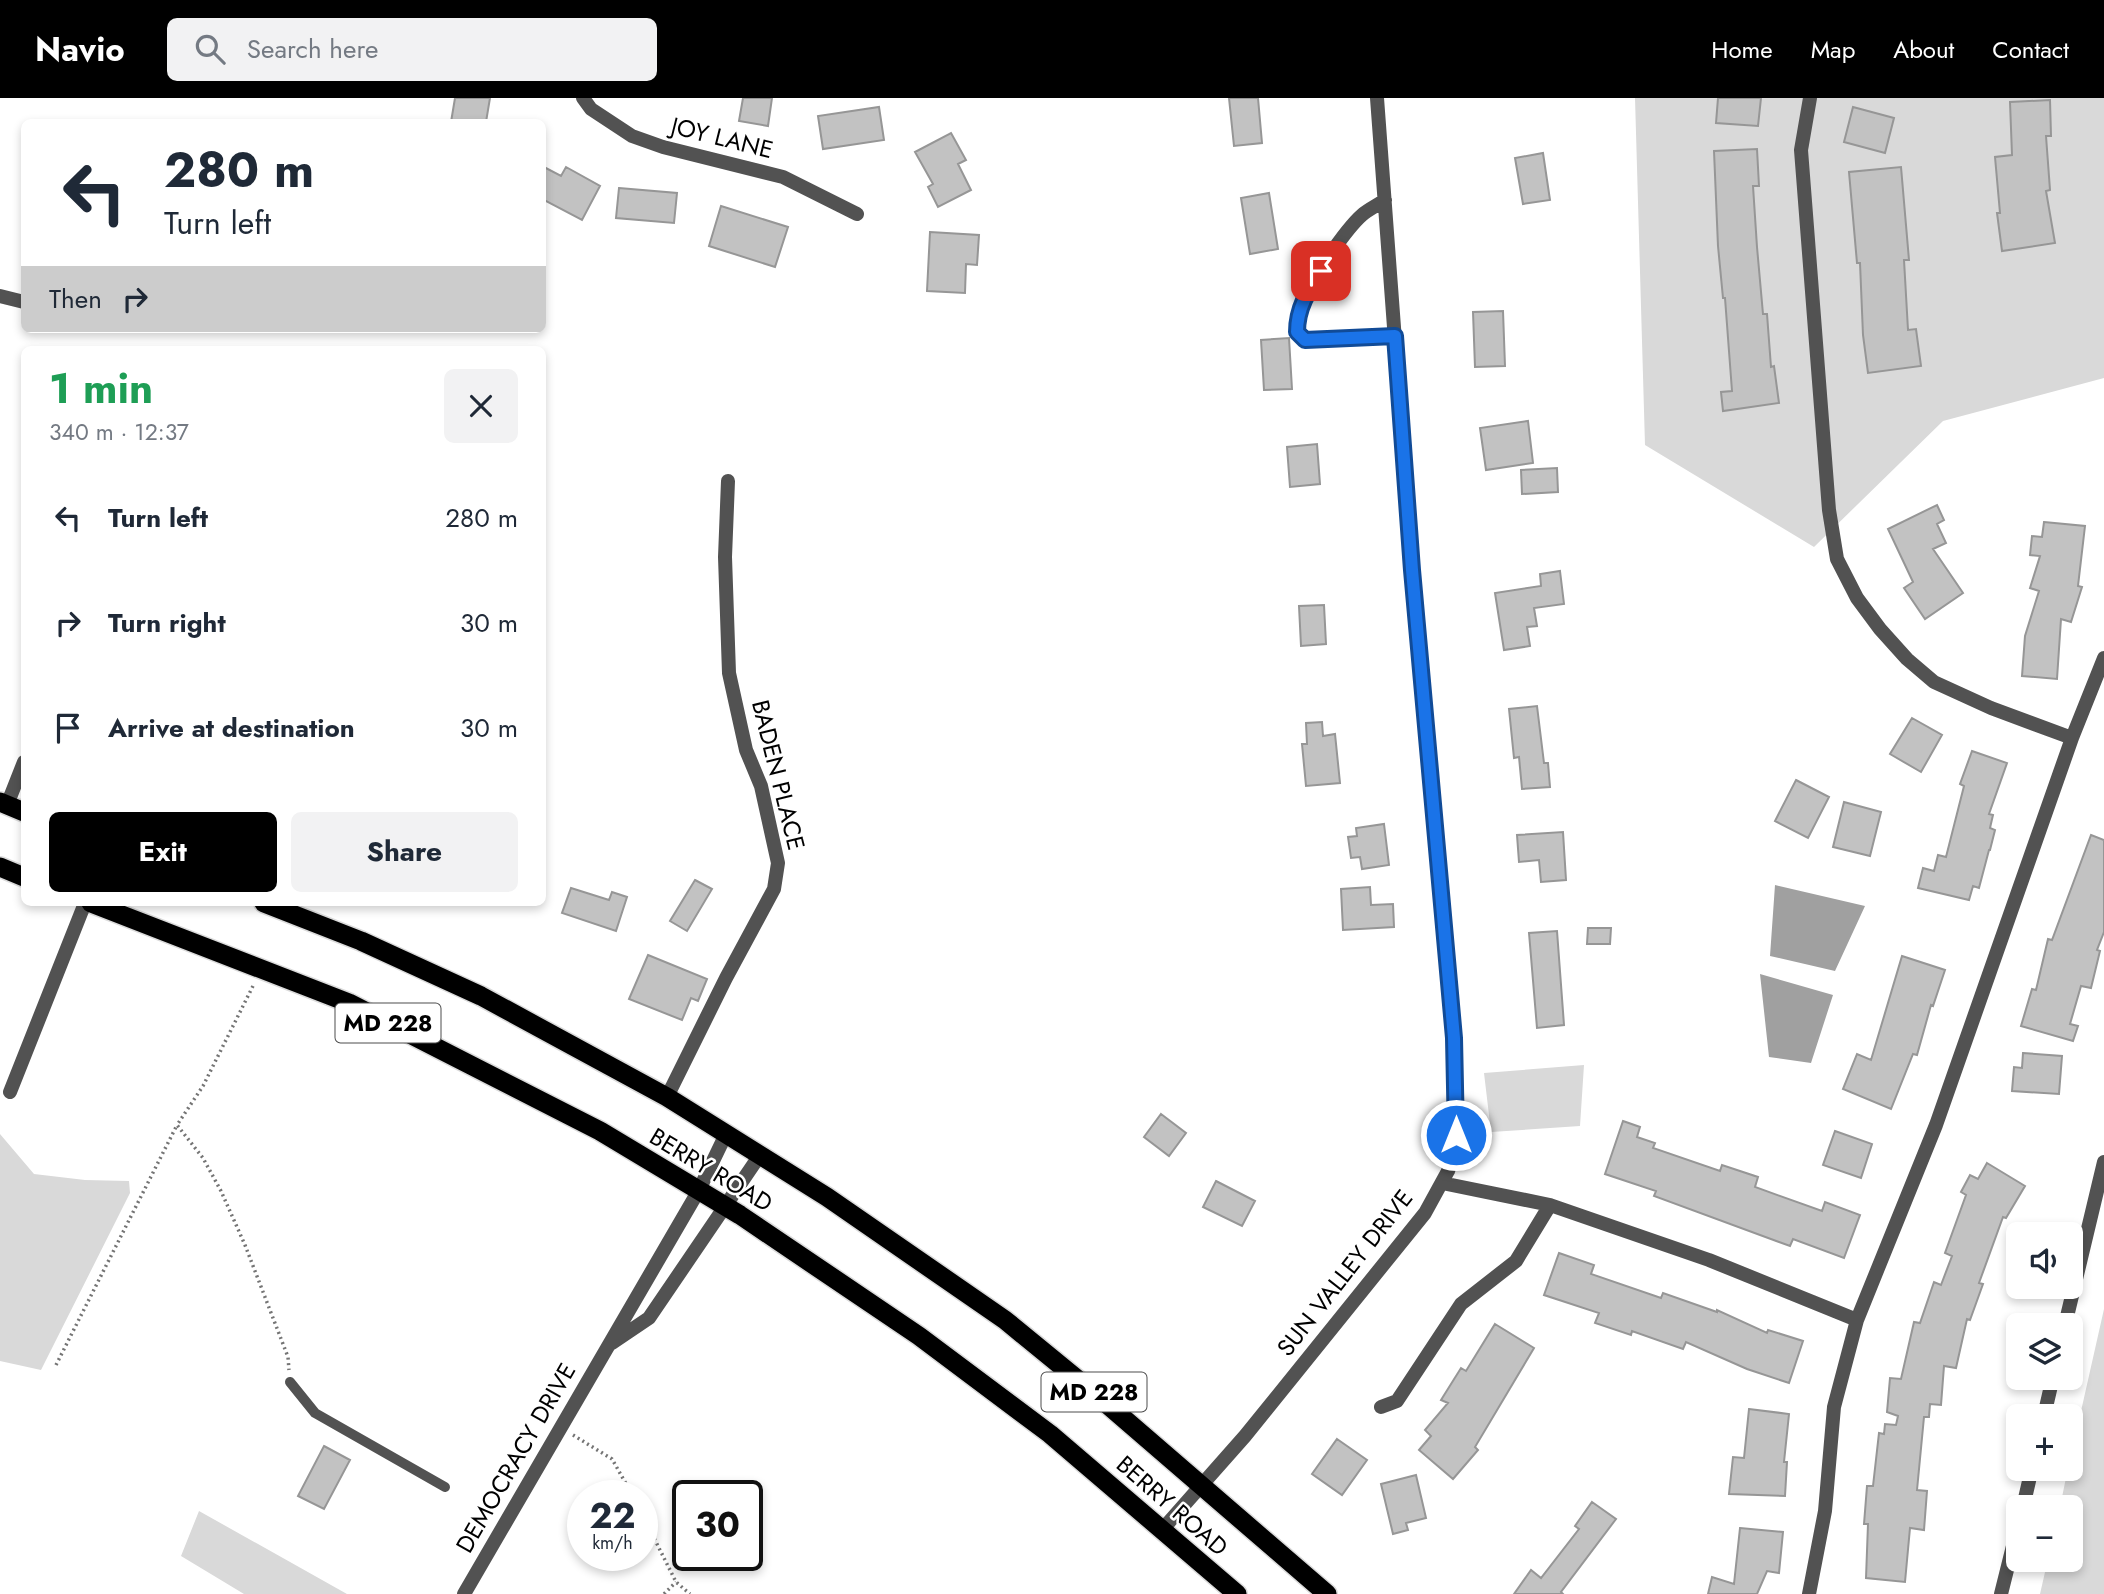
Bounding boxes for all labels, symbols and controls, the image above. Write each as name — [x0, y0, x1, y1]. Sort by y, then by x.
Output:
search box — [167, 18, 657, 81]
text: Navio — [35, 26, 125, 73]
icon: search — [191, 30, 229, 68]
text: Search here — [247, 30, 378, 68]
text: Home — [1711, 32, 1773, 67]
text: Map — [1811, 32, 1855, 67]
text: About — [1893, 32, 1954, 67]
text: Contact — [1992, 32, 2069, 67]
street label: JOY LANE — [665, 107, 777, 167]
text: 280 m — [164, 135, 314, 205]
icon: left — [49, 147, 140, 238]
text: Turn left — [164, 200, 271, 246]
pin — [1291, 241, 1351, 301]
icon: arrive — [1302, 252, 1340, 290]
text: Then — [49, 280, 102, 318]
icon: right — [116, 280, 154, 318]
text: 1 min — [49, 358, 153, 419]
button: close — [444, 369, 518, 443]
text: 340 m · 12:37 — [49, 415, 189, 449]
icon: left — [49, 499, 87, 537]
text: Turn left — [108, 499, 208, 537]
text: 280 m — [445, 499, 518, 537]
icon: right — [49, 604, 87, 642]
text: Turn right — [108, 604, 226, 642]
text: 30 m — [460, 604, 518, 642]
street label: BADEN PLACE — [743, 696, 814, 854]
icon: arrive — [49, 709, 87, 747]
text: Arrive at destination — [108, 709, 355, 747]
text: 30 m — [460, 709, 518, 747]
button: Exit — [49, 812, 277, 892]
button: Share — [291, 812, 518, 892]
road number: MD 228 — [336, 1004, 440, 1042]
position arrow — [1419, 1098, 1493, 1172]
street label: BERRY ROAD — [643, 1119, 779, 1220]
street label: SUN VALLEY DRIVE — [1268, 1182, 1421, 1364]
map controls — [2006, 1222, 2083, 1572]
button: sound — [2006, 1222, 2083, 1299]
button: layers — [2006, 1313, 2083, 1390]
street label: DEMOCRACY DRIVE — [447, 1356, 584, 1559]
road number: MD 228 — [1042, 1372, 1146, 1412]
button: + — [2006, 1404, 2083, 1481]
street label: BERRY ROAD — [1109, 1447, 1236, 1564]
speed limit sign: 30 — [672, 1480, 763, 1571]
text: 22 — [590, 1491, 635, 1541]
button: − — [2006, 1495, 2083, 1572]
text: km/h — [592, 1530, 633, 1556]

